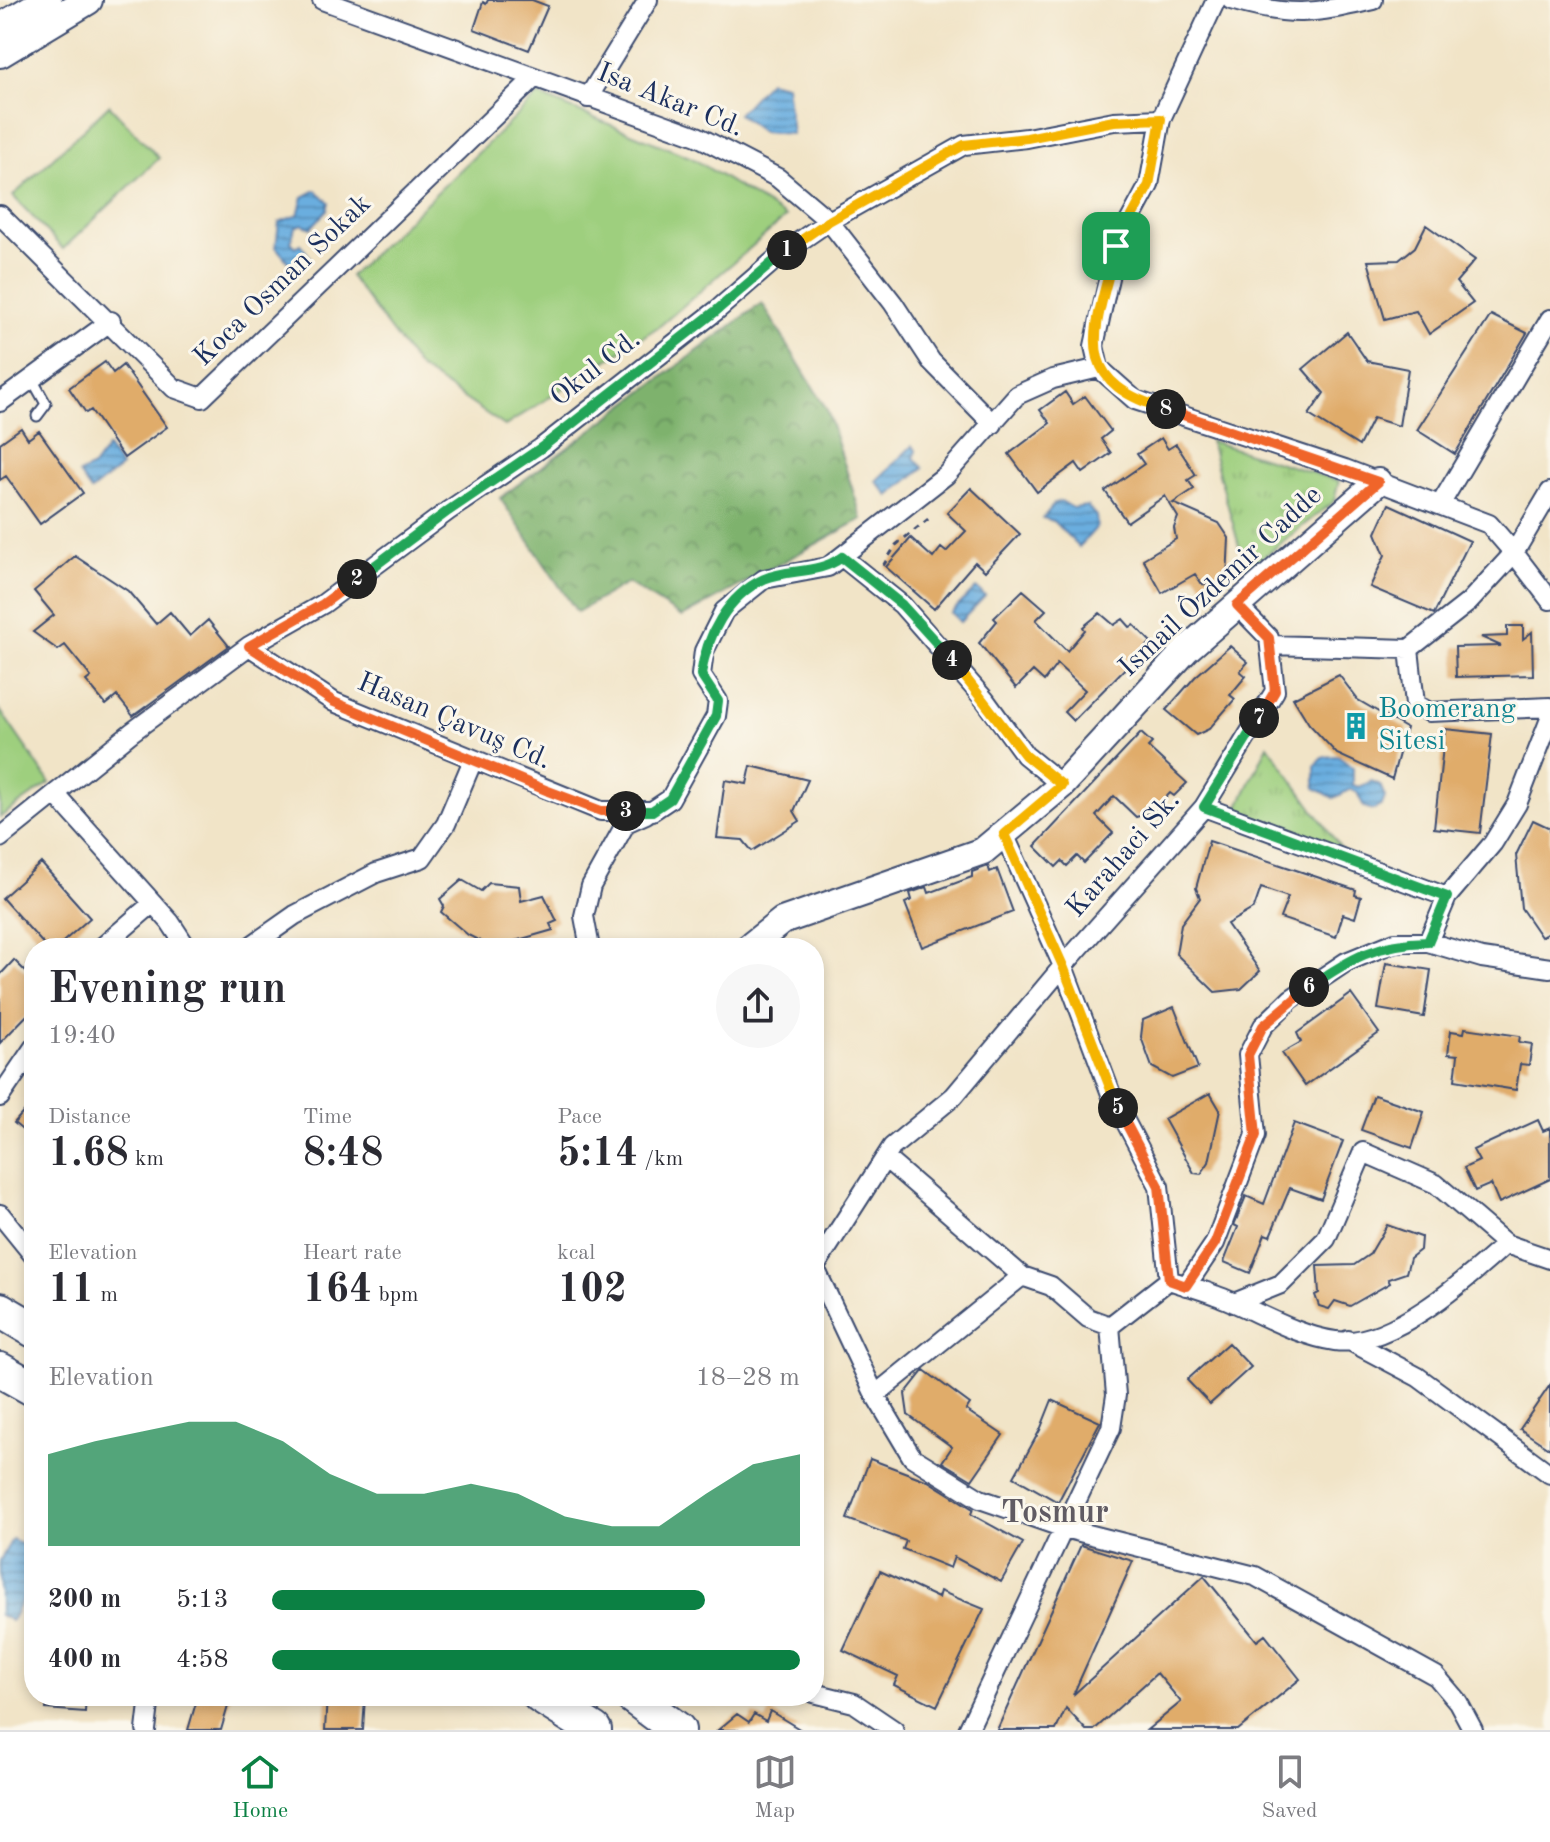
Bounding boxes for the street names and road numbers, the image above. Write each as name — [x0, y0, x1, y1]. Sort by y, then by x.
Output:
street label: Isa Akar Cd. — [593, 59, 747, 143]
street label: Koca Osman Sokak — [189, 190, 377, 372]
street label: Okul Cd. — [546, 325, 646, 413]
street label: Ismail Ôzdemir Cadde — [1111, 478, 1328, 683]
street label: Hasan Çavuş Cd. — [353, 669, 555, 775]
street label: Karahaci Sk. — [1062, 787, 1186, 923]

